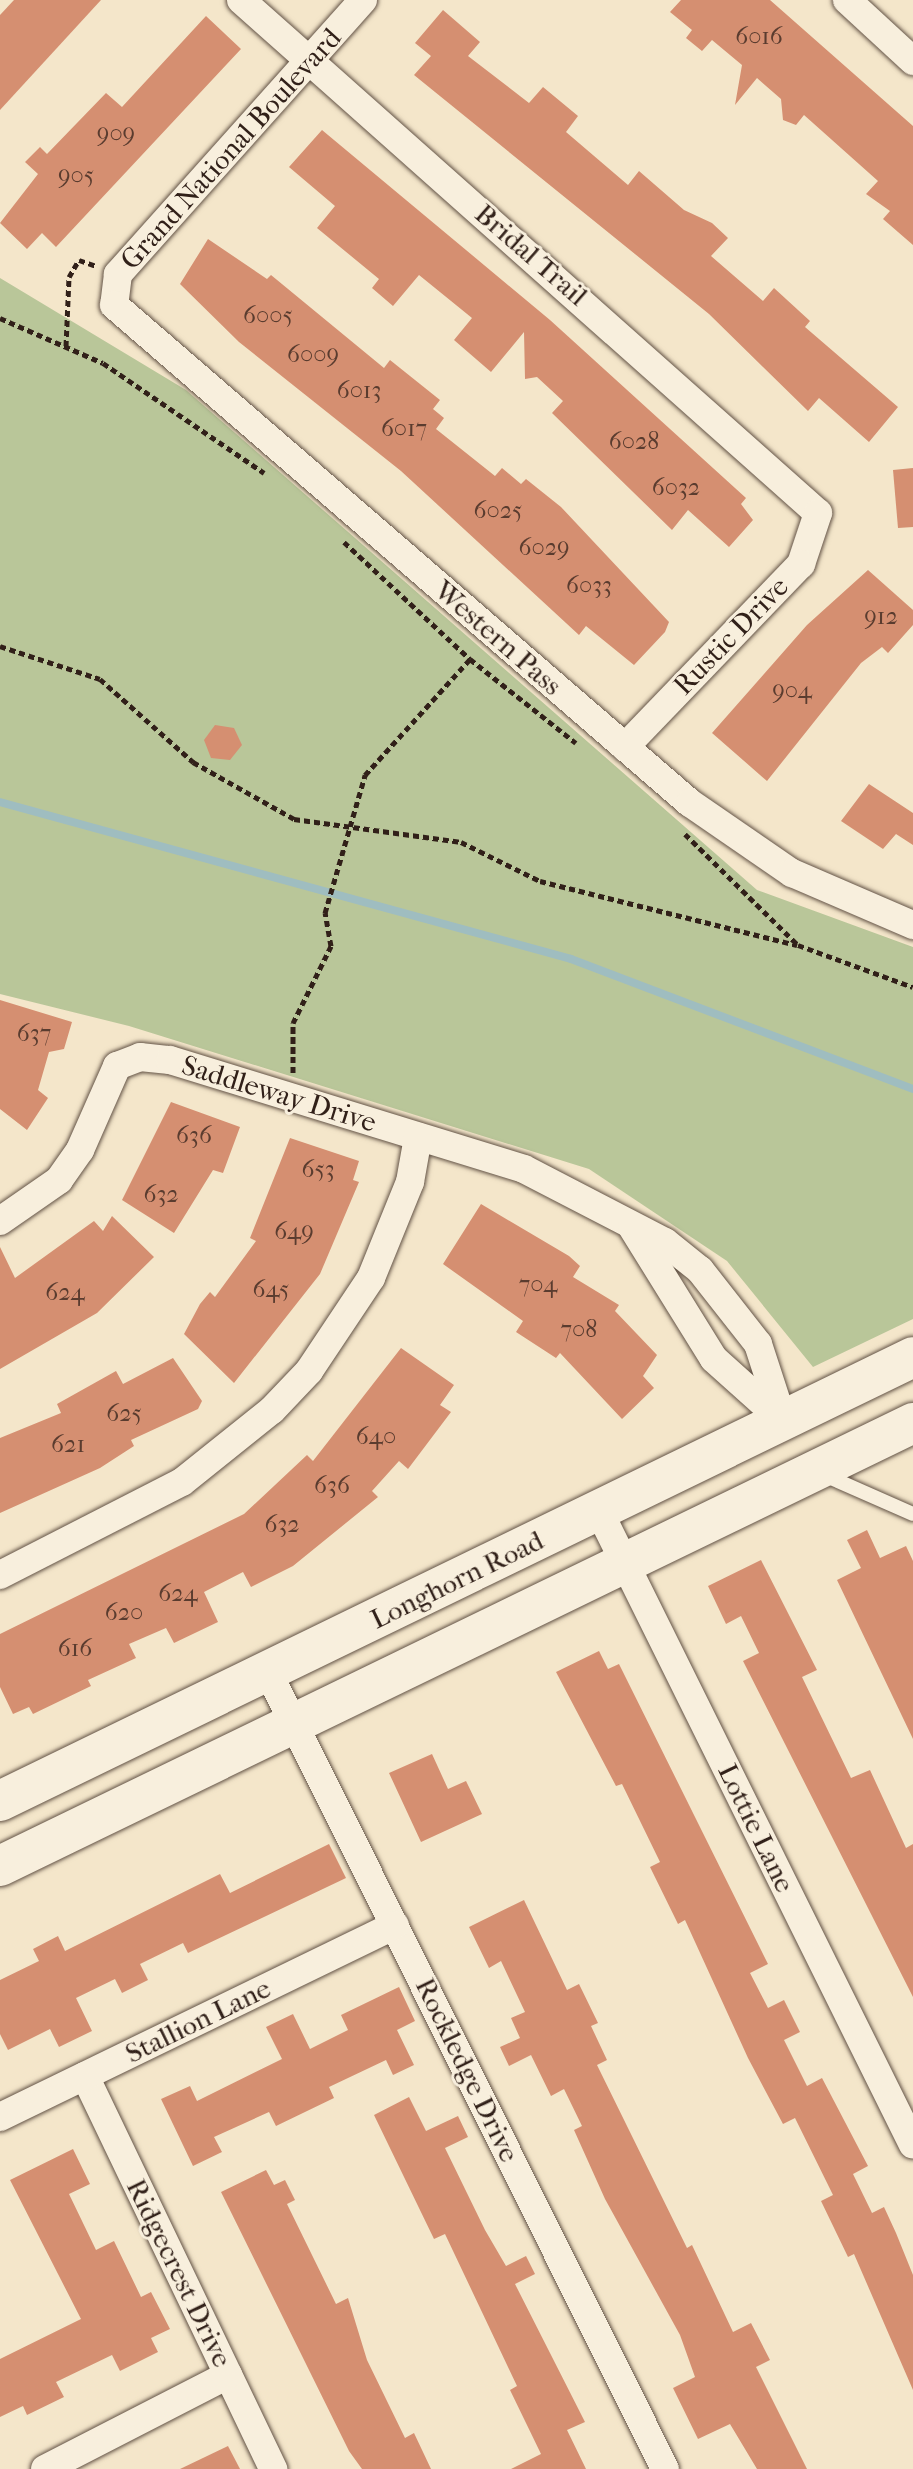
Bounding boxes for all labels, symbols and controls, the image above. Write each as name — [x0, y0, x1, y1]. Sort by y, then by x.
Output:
street label: Grand National Boulevard — [114, 21, 348, 277]
house number: 6016 — [735, 23, 783, 51]
house number: 909 — [97, 120, 135, 148]
house number: 905 — [58, 162, 94, 190]
street label: Bridal Trail — [468, 197, 594, 313]
house number: 6005 — [243, 302, 293, 330]
house number: 6009 — [287, 341, 339, 369]
house number: 6013 — [337, 377, 381, 405]
house number: 6017 — [381, 415, 427, 443]
house number: 6028 — [609, 428, 659, 456]
house number: 6032 — [652, 474, 700, 502]
house number: 6025 — [474, 497, 522, 525]
house number: 6029 — [518, 534, 570, 562]
street label: Rustic Drive — [667, 570, 795, 702]
house number: 6033 — [566, 572, 612, 600]
street label: Western Pass — [427, 573, 569, 703]
house number: 912 — [864, 603, 898, 631]
house number: 904 — [772, 677, 812, 705]
house number: 637 — [17, 1020, 51, 1048]
street label: Saddleway Drive — [178, 1048, 380, 1140]
house number: 636 — [176, 1122, 212, 1150]
house number: 653 — [301, 1156, 335, 1184]
house number: 632 — [143, 1181, 179, 1209]
house number: 649 — [274, 1218, 314, 1246]
house number: 704 — [519, 1271, 557, 1299]
house number: 645 — [253, 1276, 289, 1304]
house number: 624 — [45, 1279, 85, 1307]
house number: 708 — [561, 1316, 597, 1344]
house number: 625 — [106, 1400, 142, 1428]
house number: 640 — [356, 1423, 396, 1451]
house number: 621 — [51, 1431, 85, 1459]
house number: 636 — [314, 1472, 350, 1500]
house number: 632 — [264, 1511, 300, 1539]
street label: Longhorn Road — [365, 1524, 549, 1636]
house number: 624 — [158, 1580, 198, 1608]
house number: 620 — [105, 1599, 143, 1627]
house number: 616 — [58, 1635, 92, 1663]
street label: Lottie Lane — [710, 1758, 802, 1898]
street label: Stallion Lane — [120, 1971, 276, 2071]
street label: Rockledge Drive — [408, 1972, 526, 2168]
street label: Ridgecrest Drive — [119, 2173, 239, 2373]

